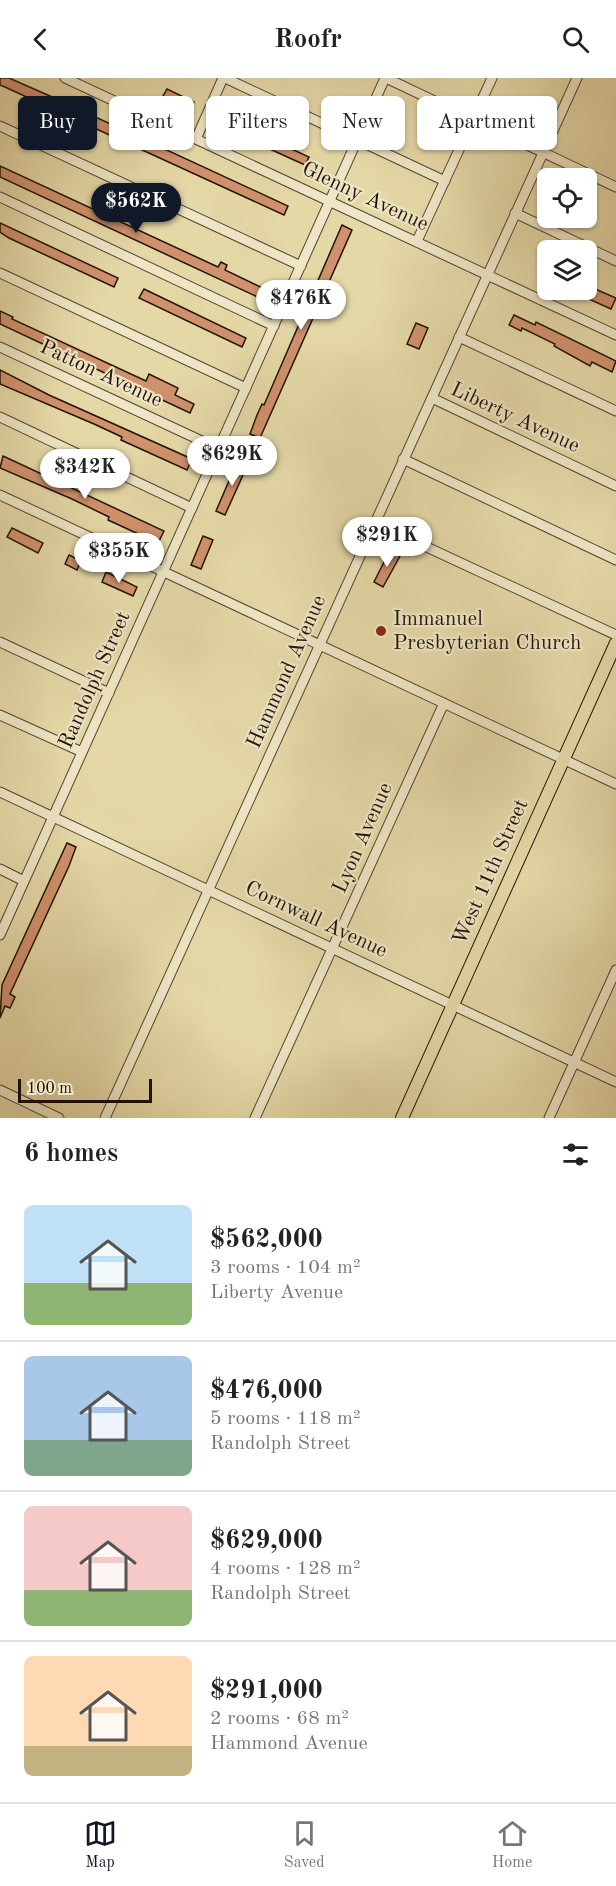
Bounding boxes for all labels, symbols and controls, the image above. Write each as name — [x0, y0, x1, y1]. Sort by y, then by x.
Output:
icon: back — [24, 23, 57, 56]
icon: search — [559, 23, 592, 56]
text: Roofr — [274, 26, 342, 53]
chip: Buy — [18, 96, 97, 150]
chip: Rent — [109, 96, 194, 150]
chip: Filters — [206, 96, 309, 150]
chip: New — [321, 96, 405, 150]
chip: Apartment — [417, 96, 557, 150]
street label: Glenny Avenue — [299, 159, 431, 235]
map controls — [537, 168, 597, 300]
button: locate — [537, 168, 597, 228]
pin: $562K — [94, 183, 178, 234]
text: $562K — [105, 192, 167, 212]
button: layers — [537, 240, 597, 300]
pin: $476K — [259, 280, 343, 331]
text: $476K — [270, 289, 332, 309]
street label: Patton Avenue — [36, 336, 166, 412]
street label: Liberty Avenue — [447, 379, 583, 457]
pin: $629K — [190, 436, 274, 487]
text: $629K — [201, 445, 263, 465]
pin: $342K — [43, 449, 127, 500]
text: $342K — [54, 458, 116, 478]
pin: $291K — [345, 517, 429, 568]
text: $291K — [356, 526, 418, 546]
pin: $355K — [77, 533, 161, 584]
text: $355K — [88, 542, 150, 562]
street label: Hammond Avenue — [244, 592, 330, 752]
street label: Randolph Street — [55, 608, 135, 752]
place label: Immanuel Presbyterian Church — [393, 609, 581, 654]
marker: Immanuel Presbyterian Church — [374, 624, 388, 638]
street label: Lyon Avenue — [329, 780, 397, 896]
street label: West 11th Street — [449, 796, 533, 948]
street label: Cornwall Avenue — [242, 878, 390, 962]
scale bar — [18, 1076, 152, 1103]
text: 100 m — [27, 1081, 72, 1097]
icon: filters — [559, 1138, 592, 1171]
text: 6 homes — [24, 1141, 118, 1167]
text: $562,000 — [210, 1227, 323, 1253]
icon: home — [72, 1229, 144, 1301]
text: 3 rooms · 104 m² — [210, 1258, 360, 1278]
text: Liberty Avenue — [210, 1283, 343, 1303]
text: $476,000 — [210, 1378, 323, 1404]
icon: home — [72, 1380, 144, 1452]
text: 5 rooms · 118 m² — [210, 1409, 360, 1429]
text: Randolph Street — [210, 1434, 351, 1454]
text: $629,000 — [210, 1528, 323, 1554]
icon: home — [72, 1530, 144, 1602]
text: 4 rooms · 128 m² — [210, 1559, 360, 1579]
text: Randolph Street — [210, 1584, 351, 1604]
text: $291,000 — [210, 1678, 323, 1704]
icon: home — [72, 1680, 144, 1752]
text: 2 rooms · 68 m² — [210, 1709, 349, 1729]
text: Hammond Avenue — [210, 1734, 368, 1754]
tab: Map — [84, 1817, 117, 1873]
tab: Saved — [284, 1817, 325, 1873]
tab: Home — [492, 1817, 532, 1873]

